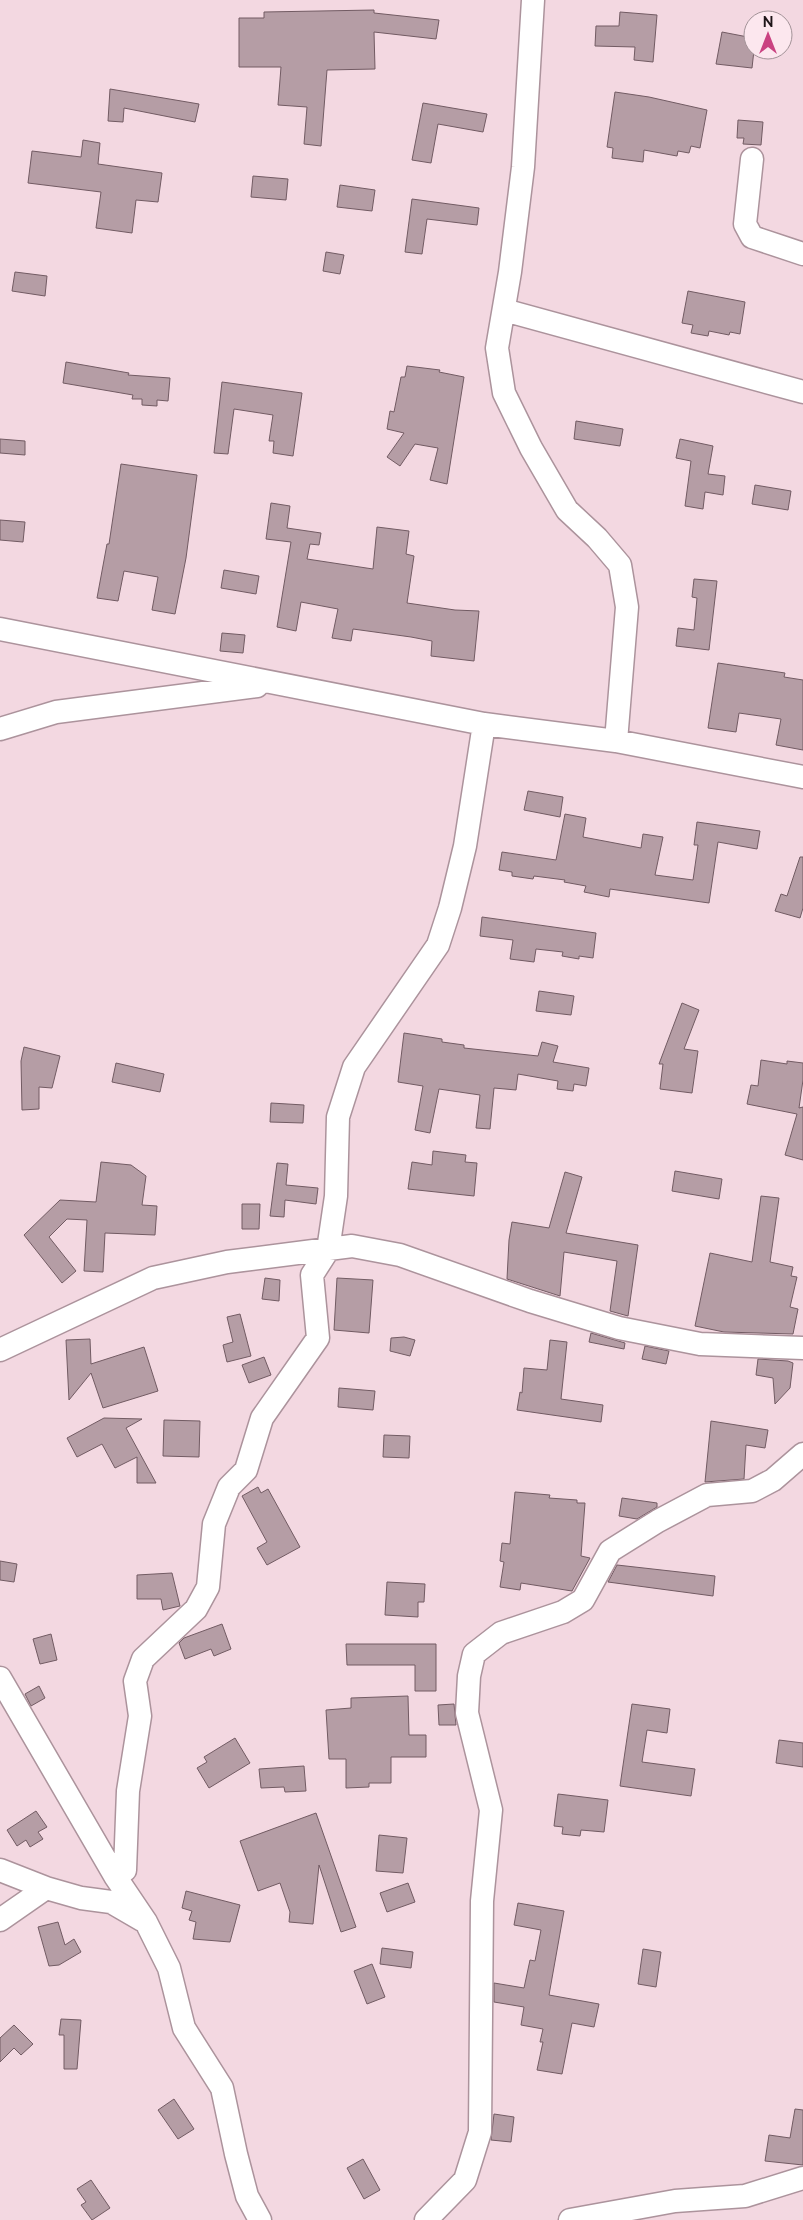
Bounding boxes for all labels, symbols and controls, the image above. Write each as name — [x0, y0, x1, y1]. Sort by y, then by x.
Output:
north arrow — [743, 10, 793, 60]
text: N — [763, 14, 773, 30]

